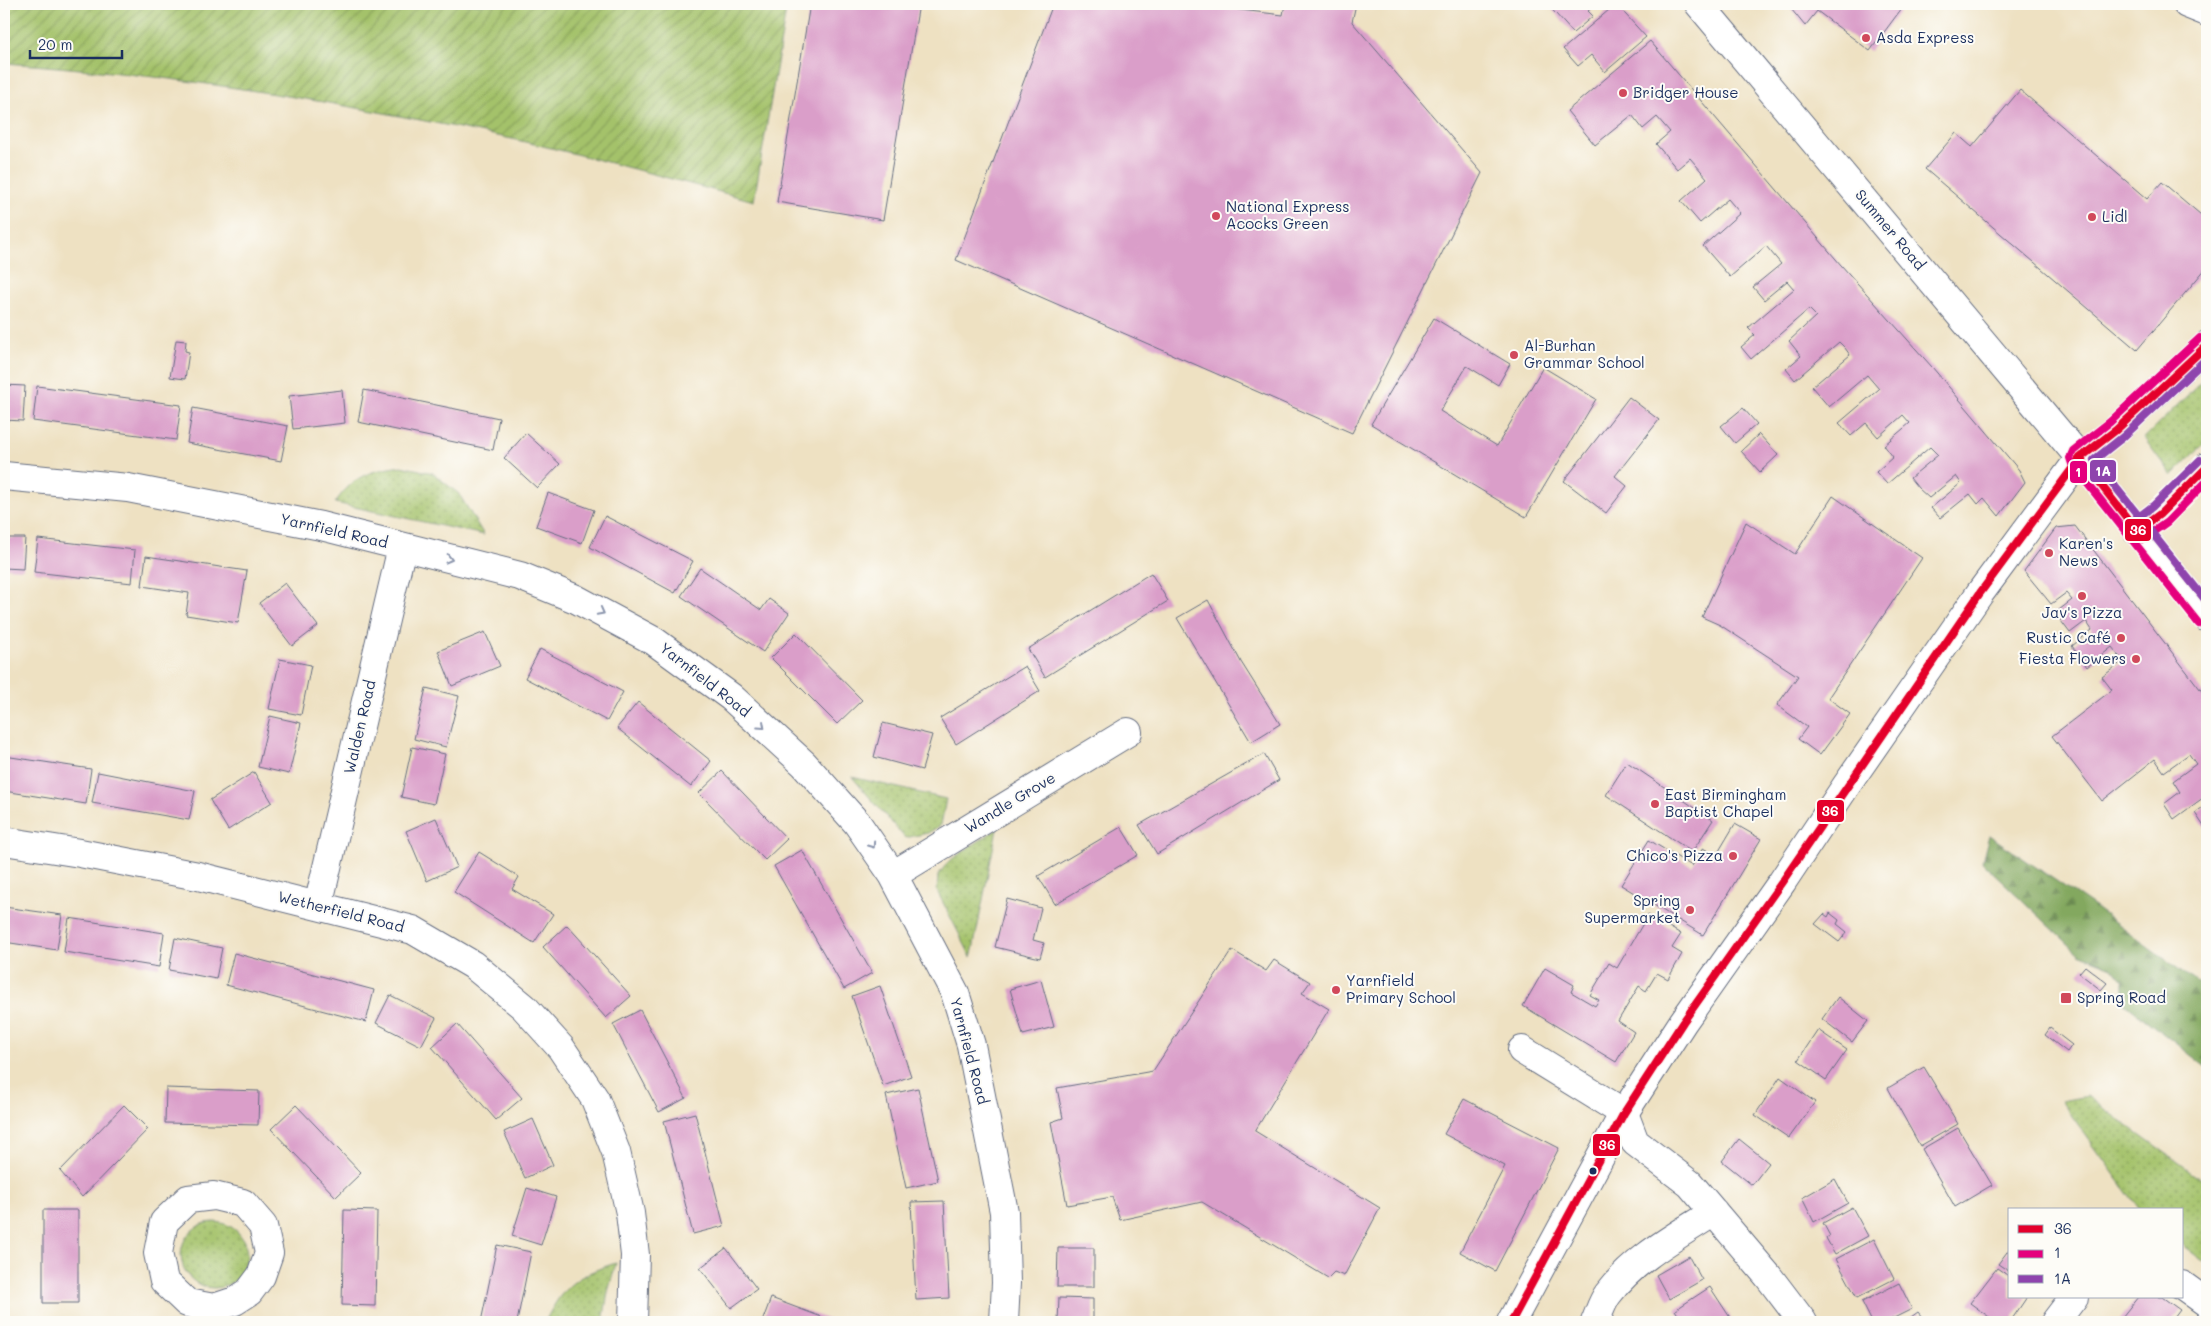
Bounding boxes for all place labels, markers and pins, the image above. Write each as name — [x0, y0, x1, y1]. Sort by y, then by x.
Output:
place label: Asda Express — [1876, 27, 1974, 47]
marker: Asda Express — [1860, 32, 1872, 44]
place label: Bridger House — [1633, 82, 1739, 102]
marker: Bridger House — [1617, 87, 1629, 99]
place label: National Express Acocks Green — [1226, 196, 1350, 233]
place label: Lidl — [2102, 206, 2128, 226]
marker: National Express Acocks Green — [1210, 210, 1222, 222]
marker: Lidl — [2086, 211, 2098, 223]
place label: Al-Burhan Grammar School — [1524, 335, 1645, 372]
marker: Al-Burhan Grammar School — [1508, 349, 1520, 361]
place label: Karen's News — [2059, 533, 2113, 570]
marker: Karen's News — [2043, 547, 2055, 559]
marker: Jav's Pizza — [2076, 590, 2088, 602]
place label: Jav's Pizza — [2042, 602, 2122, 622]
place label: Rustic Café — [2027, 627, 2111, 647]
marker: Rustic Café — [2115, 632, 2127, 644]
place label: Fiesta Flowers — [2019, 648, 2126, 668]
marker: Fiesta Flowers — [2130, 653, 2142, 665]
place label: East Birmingham Baptist Chapel — [1665, 784, 1786, 821]
marker: East Birmingham Baptist Chapel — [1649, 798, 1661, 810]
place label: Chico's Pizza — [1626, 845, 1723, 865]
marker: Chico's Pizza — [1727, 850, 1739, 862]
place label: Spring Supermarket — [1585, 890, 1680, 927]
marker: Spring Supermarket — [1684, 904, 1696, 916]
place label: Yarnfield Primary School — [1346, 970, 1456, 1007]
marker: Yarnfield Primary School — [1330, 984, 1342, 996]
place label: Spring Road — [2077, 987, 2166, 1007]
marker: Spring Road — [2059, 991, 2073, 1005]
unlabelled marker — [1588, 1166, 1598, 1176]

